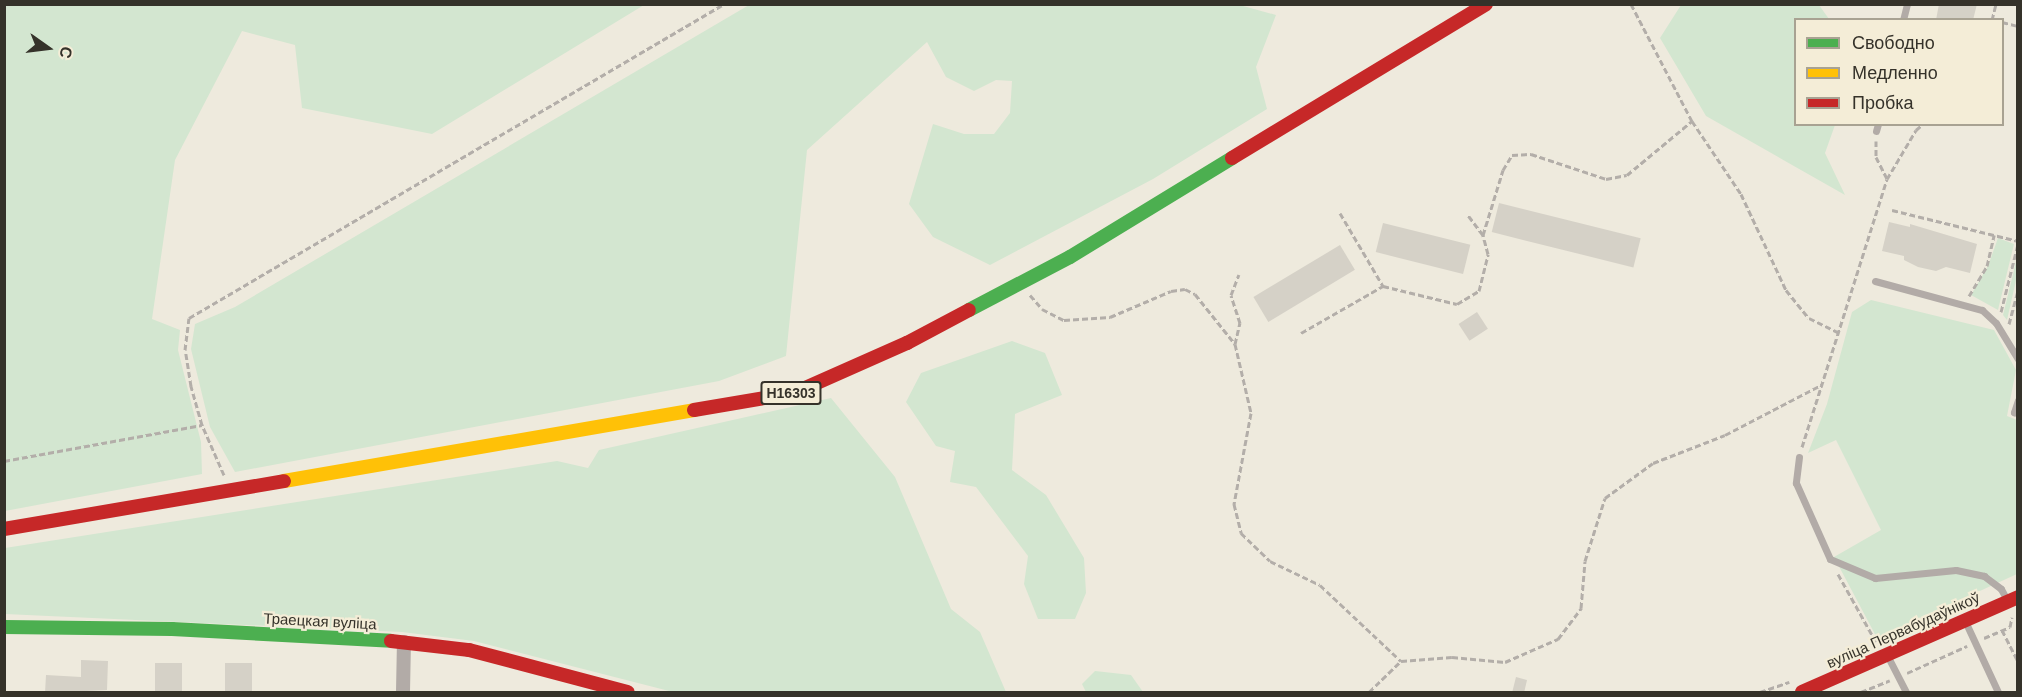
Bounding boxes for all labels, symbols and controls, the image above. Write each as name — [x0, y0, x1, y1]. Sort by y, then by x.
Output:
north arrow — [18, 18, 78, 78]
legend — [1794, 18, 2004, 126]
text: Свободно — [1852, 33, 1935, 53]
text: С — [56, 45, 76, 60]
text: Медленно — [1852, 63, 1938, 83]
text: Пробка — [1852, 93, 1914, 113]
road number: Н16303 — [760, 382, 822, 404]
street label: вуліца Первабудаўнікоў — [1824, 588, 1982, 672]
street label: Траецкая вуліца — [263, 609, 377, 633]

